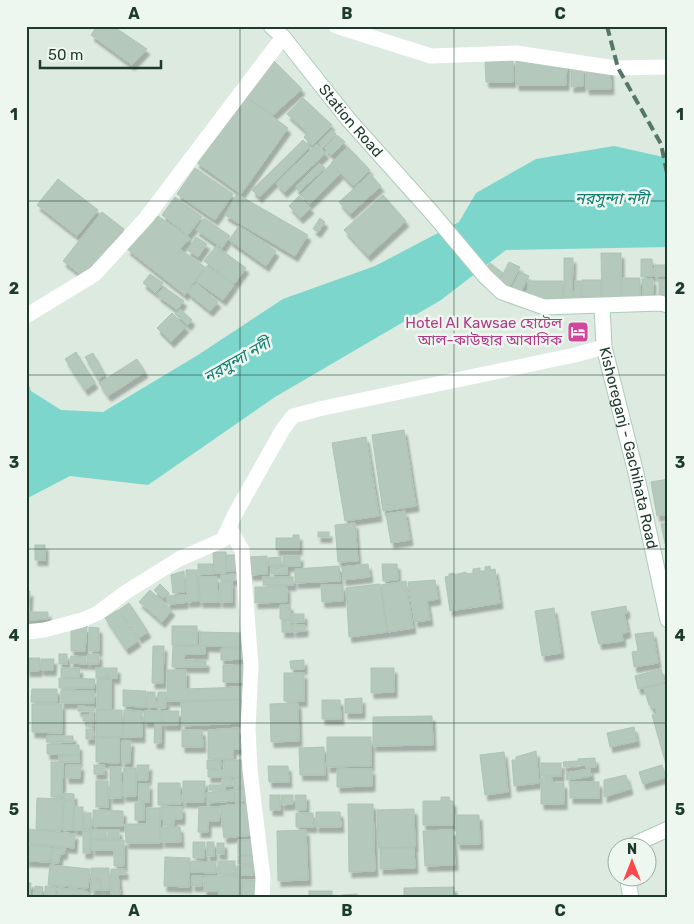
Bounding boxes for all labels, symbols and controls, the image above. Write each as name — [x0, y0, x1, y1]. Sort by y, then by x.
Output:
text: A — [128, 4, 140, 23]
text: B — [341, 4, 353, 23]
text: C — [554, 4, 566, 23]
scale bar — [40, 38, 161, 70]
text: 50 m — [48, 46, 83, 64]
street label: Station Road — [315, 81, 387, 161]
text: 1 — [10, 105, 18, 124]
text: 1 — [676, 105, 684, 124]
water label: নরসুন্দা নদী — [575, 189, 652, 208]
text: 2 — [9, 279, 19, 298]
text: 2 — [675, 279, 685, 298]
place label: Hotel Al Kawsae হোটেল আল-কাউছার আবাসিক — [405, 314, 563, 349]
hotel icon: Hotel Al Kawsae হোটেল আল-কাউছার আবাসিক — [566, 320, 590, 344]
water label: নরসুন্দা নদী — [200, 332, 276, 387]
street label: Kishoreganj - Gachihata Road — [595, 345, 661, 551]
text: 3 — [9, 453, 19, 472]
text: 3 — [675, 453, 685, 472]
text: 4 — [9, 626, 20, 645]
text: 4 — [675, 626, 686, 645]
text: 5 — [9, 800, 19, 819]
text: 5 — [675, 800, 685, 819]
north arrow — [606, 836, 656, 886]
text: N — [627, 841, 637, 858]
text: A — [128, 901, 140, 920]
text: B — [341, 901, 353, 920]
text: C — [554, 901, 566, 920]

